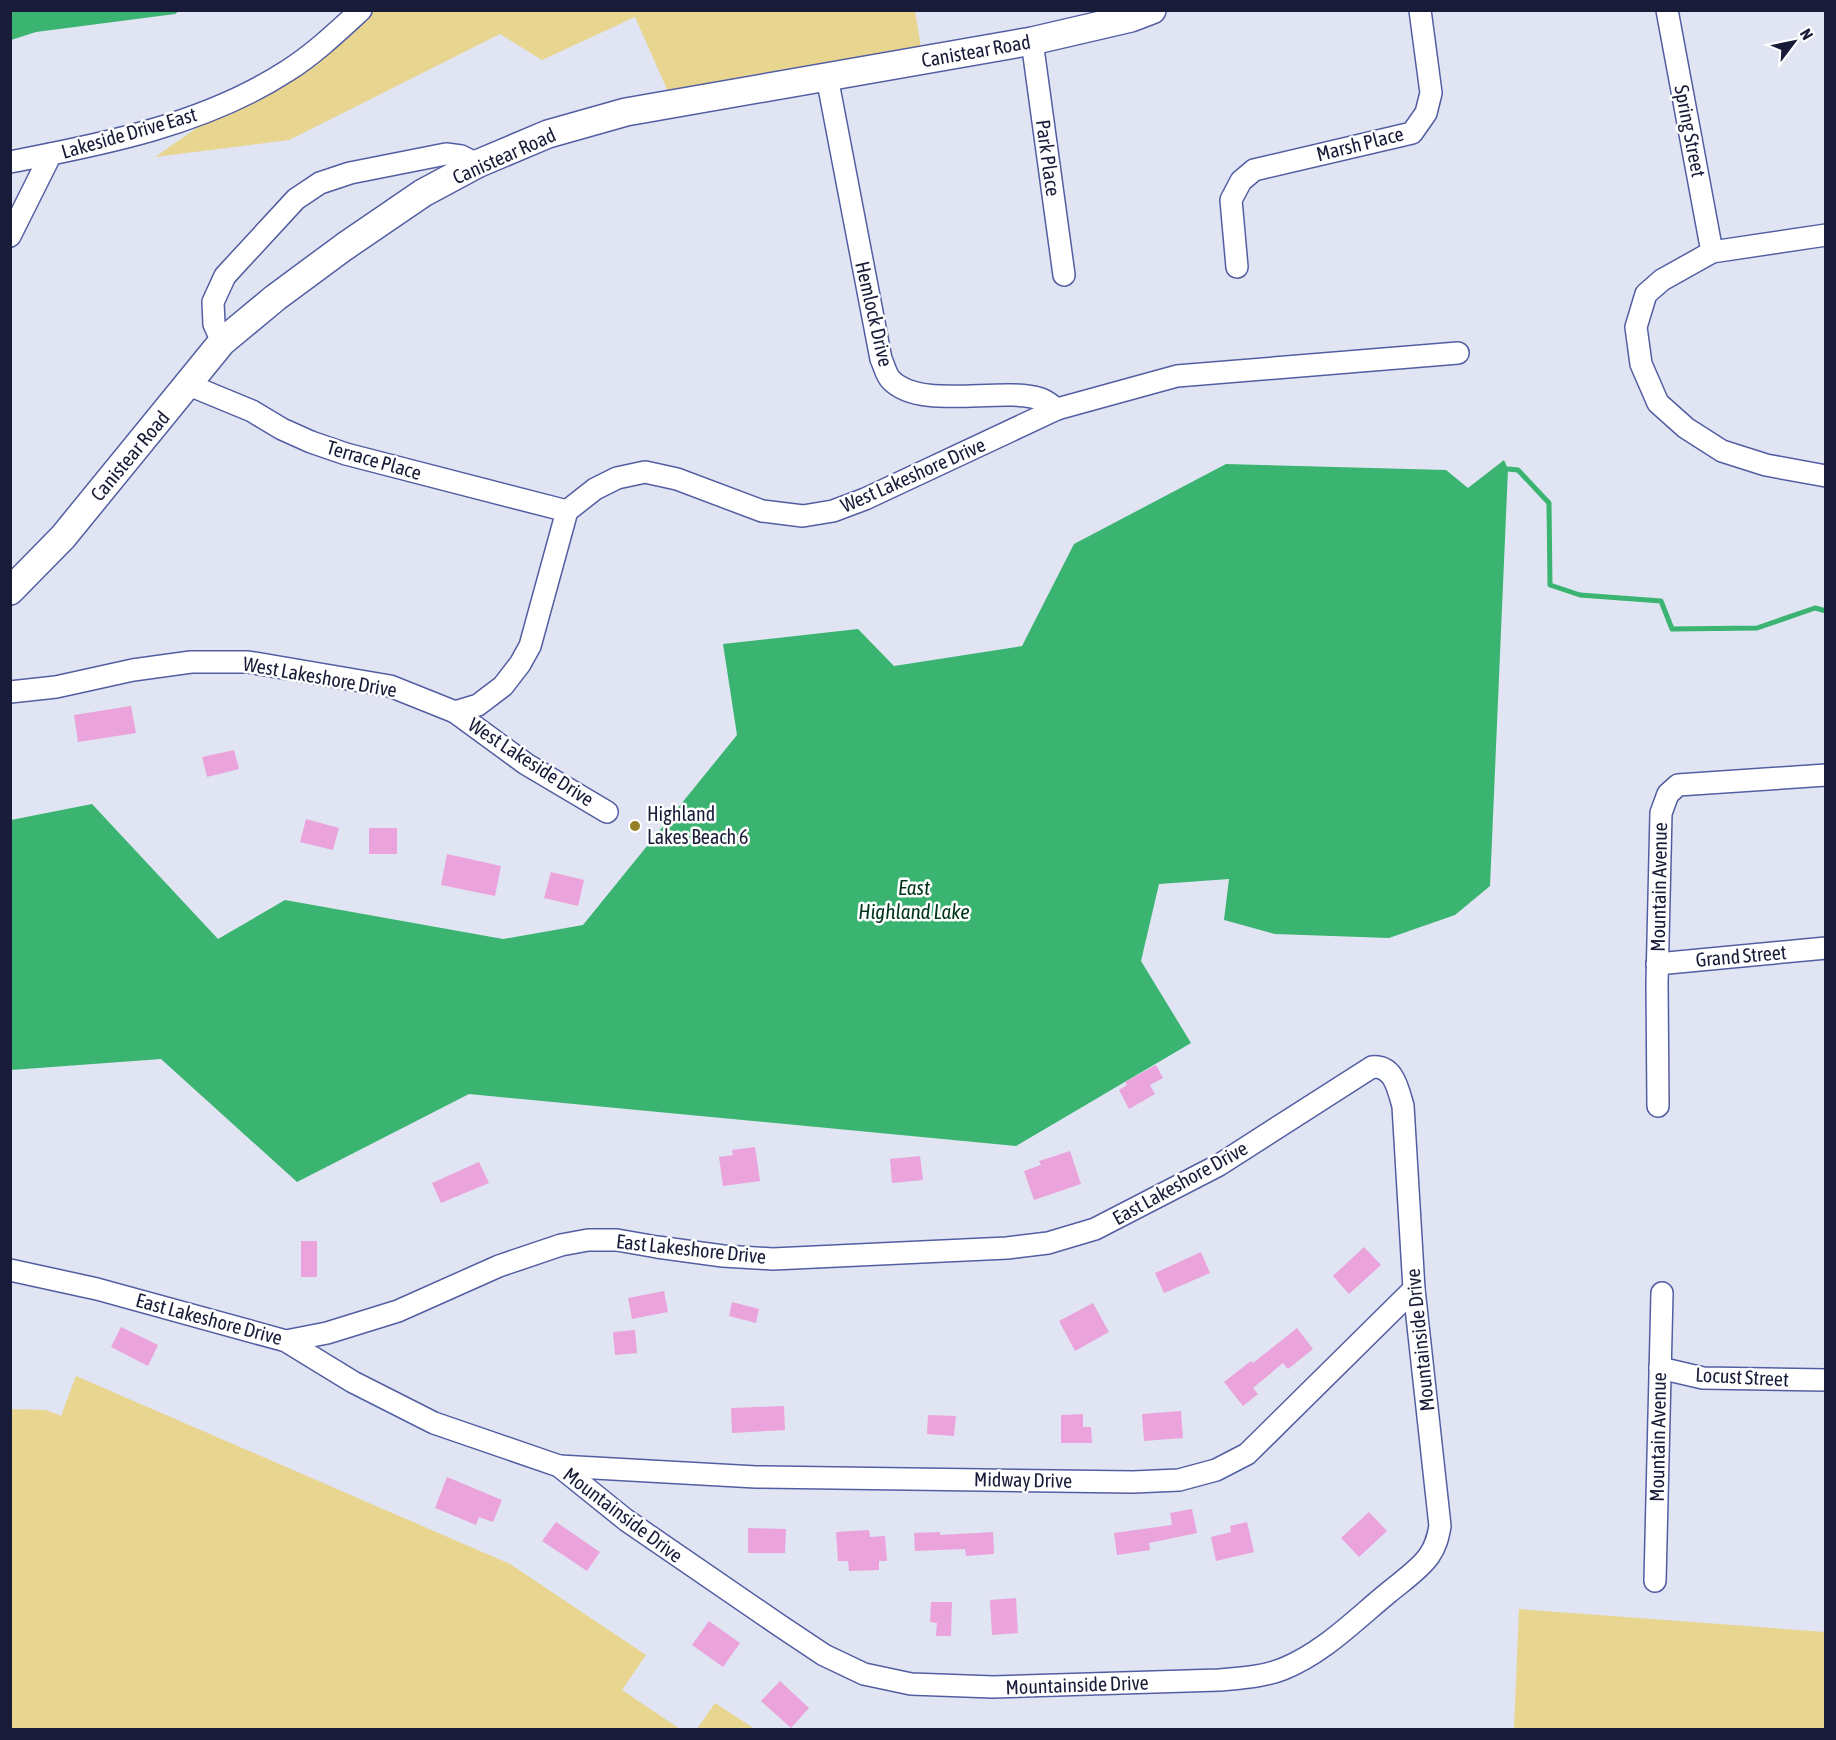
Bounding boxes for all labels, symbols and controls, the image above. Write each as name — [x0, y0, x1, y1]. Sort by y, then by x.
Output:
north arrow — [1764, 12, 1824, 72]
text: N — [1797, 25, 1817, 43]
street label: Canistear Road — [920, 30, 1032, 71]
street label: Spring Street — [1670, 83, 1711, 179]
street label: Lakeside Drive East — [59, 102, 199, 163]
street label: Park Place — [1032, 118, 1065, 198]
street label: Marsh Place — [1314, 122, 1406, 165]
street label: Canistear Road — [449, 123, 559, 189]
street label: Hemlock Drive — [851, 259, 898, 369]
street label: Canistear Road — [85, 406, 174, 505]
street label: West Lakeshore Drive — [837, 432, 989, 517]
street label: Terrace Place — [324, 435, 424, 484]
street label: West Lakeshore Drive — [241, 652, 399, 701]
street label: West Lakeside Drive — [464, 712, 598, 811]
place label: Highland Lakes Beach 6 — [647, 802, 748, 848]
marker: Highland Lakes Beach 6 — [628, 819, 642, 833]
street label: Mountain Avenue — [1646, 822, 1671, 952]
water label: East Highland Lake — [858, 875, 970, 923]
street label: Grand Street — [1695, 940, 1788, 971]
street label: East Lakeshore Drive — [1108, 1136, 1251, 1229]
street label: East Lakeshore Drive — [615, 1229, 767, 1268]
street label: Mountainside Drive — [1401, 1268, 1438, 1413]
street label: East Lakeshore Drive — [133, 1288, 285, 1349]
street label: Locust Street — [1695, 1363, 1790, 1390]
street label: Mountain Avenue — [1645, 1372, 1670, 1502]
street label: Mountainside Drive — [559, 1462, 687, 1567]
street label: Midway Drive — [974, 1467, 1072, 1492]
street label: Mountainside Drive — [1005, 1671, 1149, 1698]

